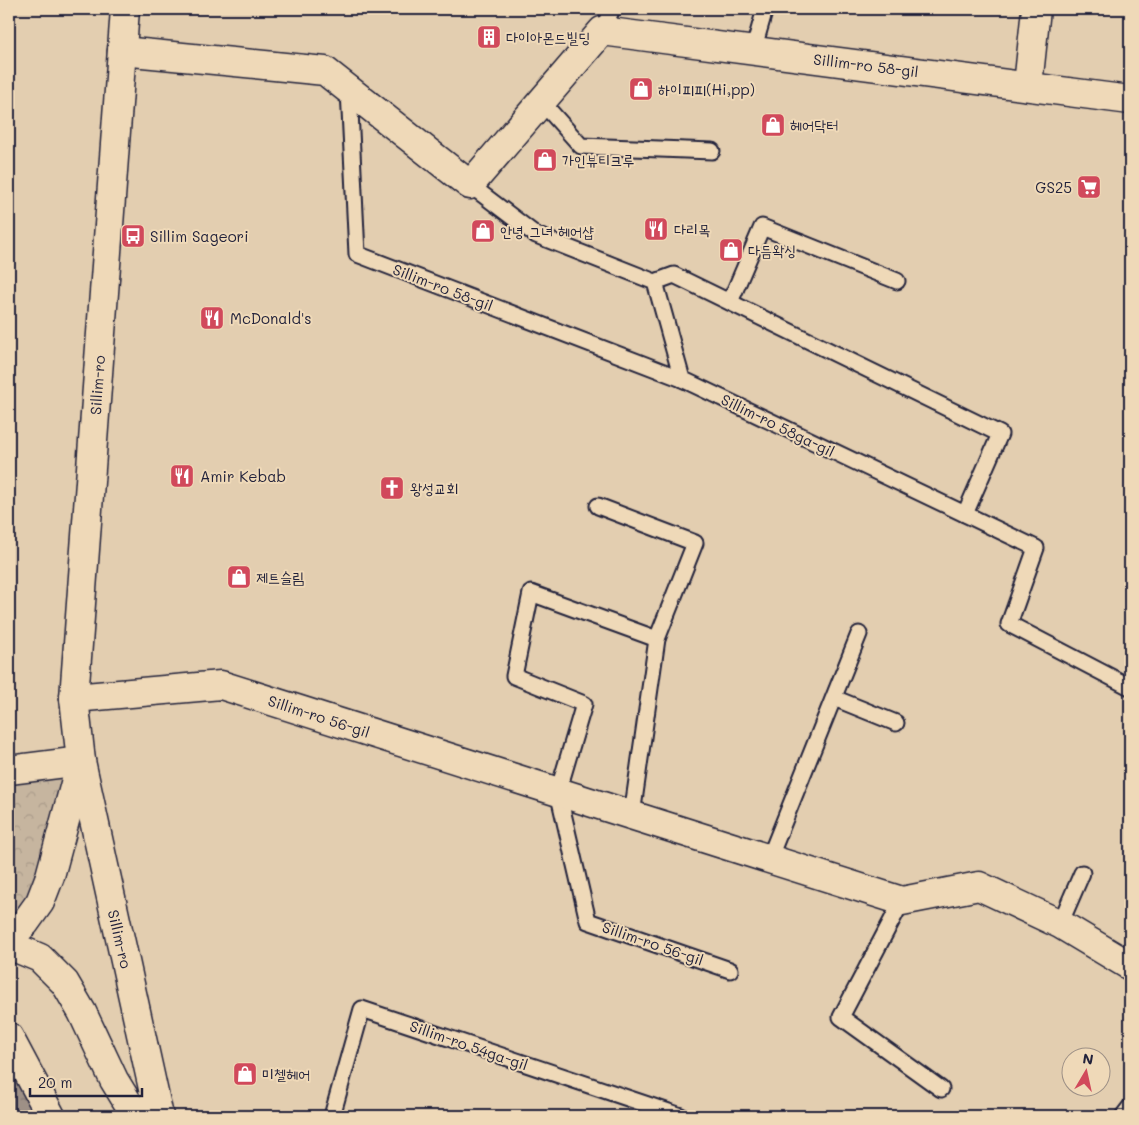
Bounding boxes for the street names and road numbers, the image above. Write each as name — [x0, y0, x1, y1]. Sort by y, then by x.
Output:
street label: Sillim-ro 58-gil — [812, 49, 920, 81]
street label: Sillim-ro 58-gil — [390, 259, 496, 315]
street label: Sillim-ro — [85, 354, 109, 416]
street label: Sillim-ro 58ga-gil — [718, 389, 838, 461]
street label: Sillim-ro 56-gil — [266, 690, 372, 742]
street label: Sillim-ro — [104, 908, 136, 971]
street label: Sillim-ro 56-gil — [600, 916, 706, 970]
street label: Sillim-ro 54ga-gil — [407, 1015, 531, 1075]

